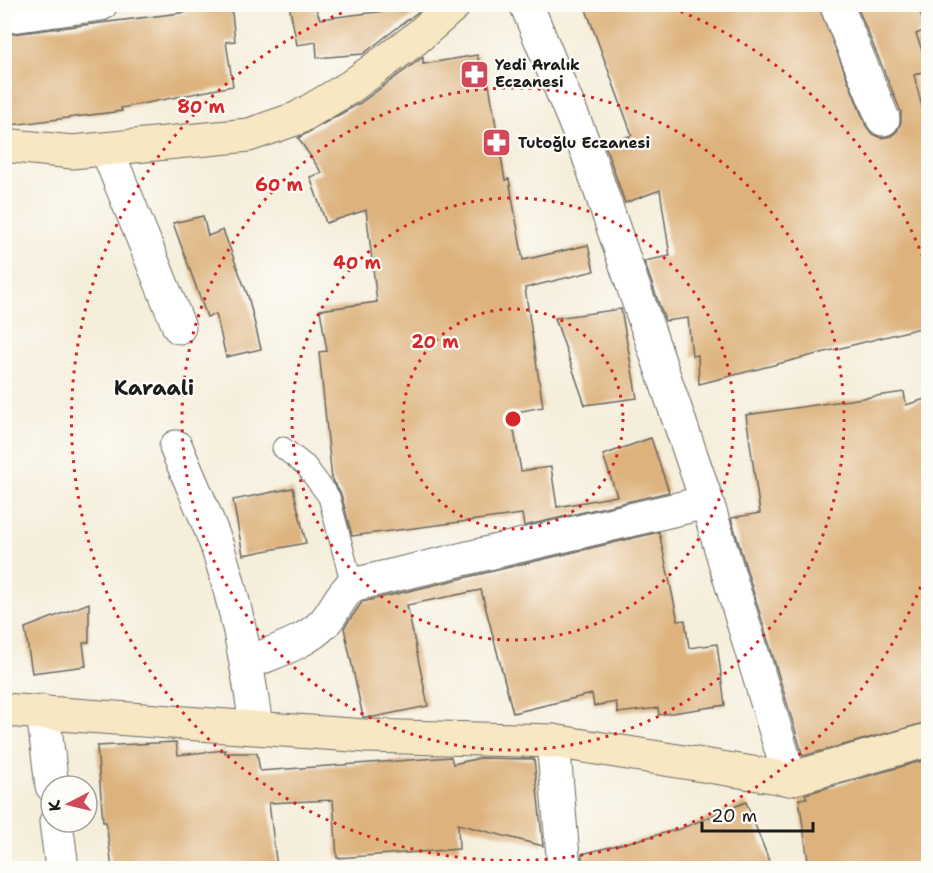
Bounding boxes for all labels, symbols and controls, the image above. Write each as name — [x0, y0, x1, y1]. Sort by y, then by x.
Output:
place label: Yedi Aralık Eczanesi — [495, 55, 580, 92]
pharmacy icon: Yedi Aralık Eczanesi — [458, 58, 490, 90]
text: 80 m — [177, 95, 225, 119]
pharmacy icon: Tutoğlu Eczanesi — [481, 127, 513, 159]
place label: Tutoğlu Eczanesi — [518, 133, 650, 153]
text: 60 m — [255, 173, 303, 197]
text: 40 m — [333, 251, 381, 275]
text: 20 m — [411, 330, 459, 354]
district label: Karaali — [114, 374, 194, 402]
centre of rings — [503, 409, 523, 429]
north arrow — [39, 774, 99, 834]
scale bar — [702, 795, 813, 833]
text: K — [44, 799, 66, 812]
text: 20 m — [711, 804, 757, 828]

